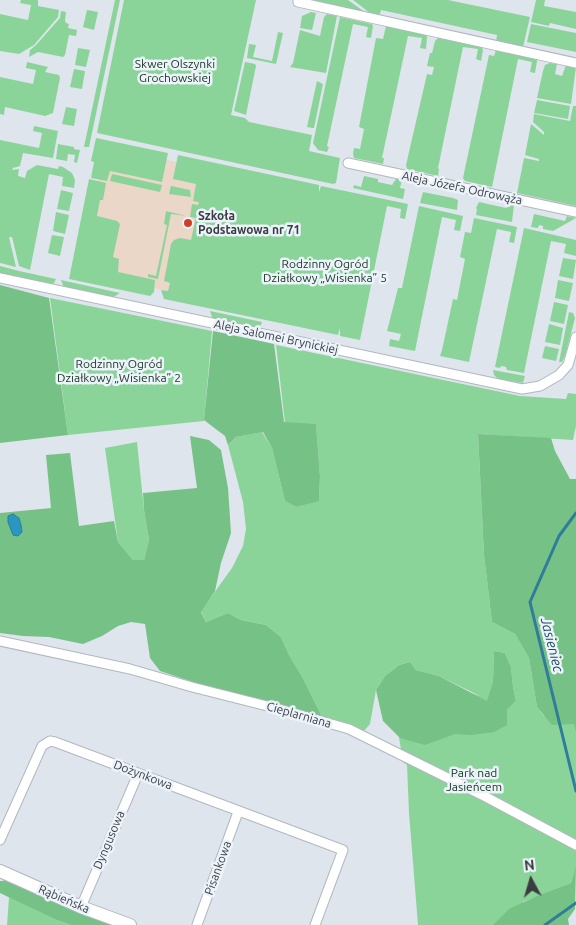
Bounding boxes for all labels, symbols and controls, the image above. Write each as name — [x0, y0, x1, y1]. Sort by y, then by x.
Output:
park label: Skwer Olszynki Grochowskiej — [135, 57, 215, 85]
street label: Aleja Józefa Odrowąża — [400, 168, 524, 208]
place label: Szkoła Podstawowa nr 71 — [198, 209, 300, 237]
marker: Szkoła Podstawowa nr 71 — [182, 217, 194, 229]
park label: Rodzinny Ogród Działkowy „Wisienka” 5 — [263, 257, 387, 285]
street label: Aleja Salomei Brynickiej — [213, 317, 339, 357]
park label: Rodzinny Ogród Działkowy „Wisienka” 2 — [57, 357, 181, 385]
water label: Jasieniec — [537, 616, 567, 674]
street label: Cieplarniana — [265, 699, 333, 731]
street label: Dożynkowa — [112, 757, 174, 793]
park label: Park nad Jasieńcem — [446, 766, 502, 794]
street label: Dyngusowa — [90, 808, 128, 872]
street label: Pisankowa — [202, 839, 234, 897]
north arrow — [506, 855, 556, 905]
text: N — [523, 857, 535, 874]
street label: Rąbieńska — [36, 882, 92, 916]

